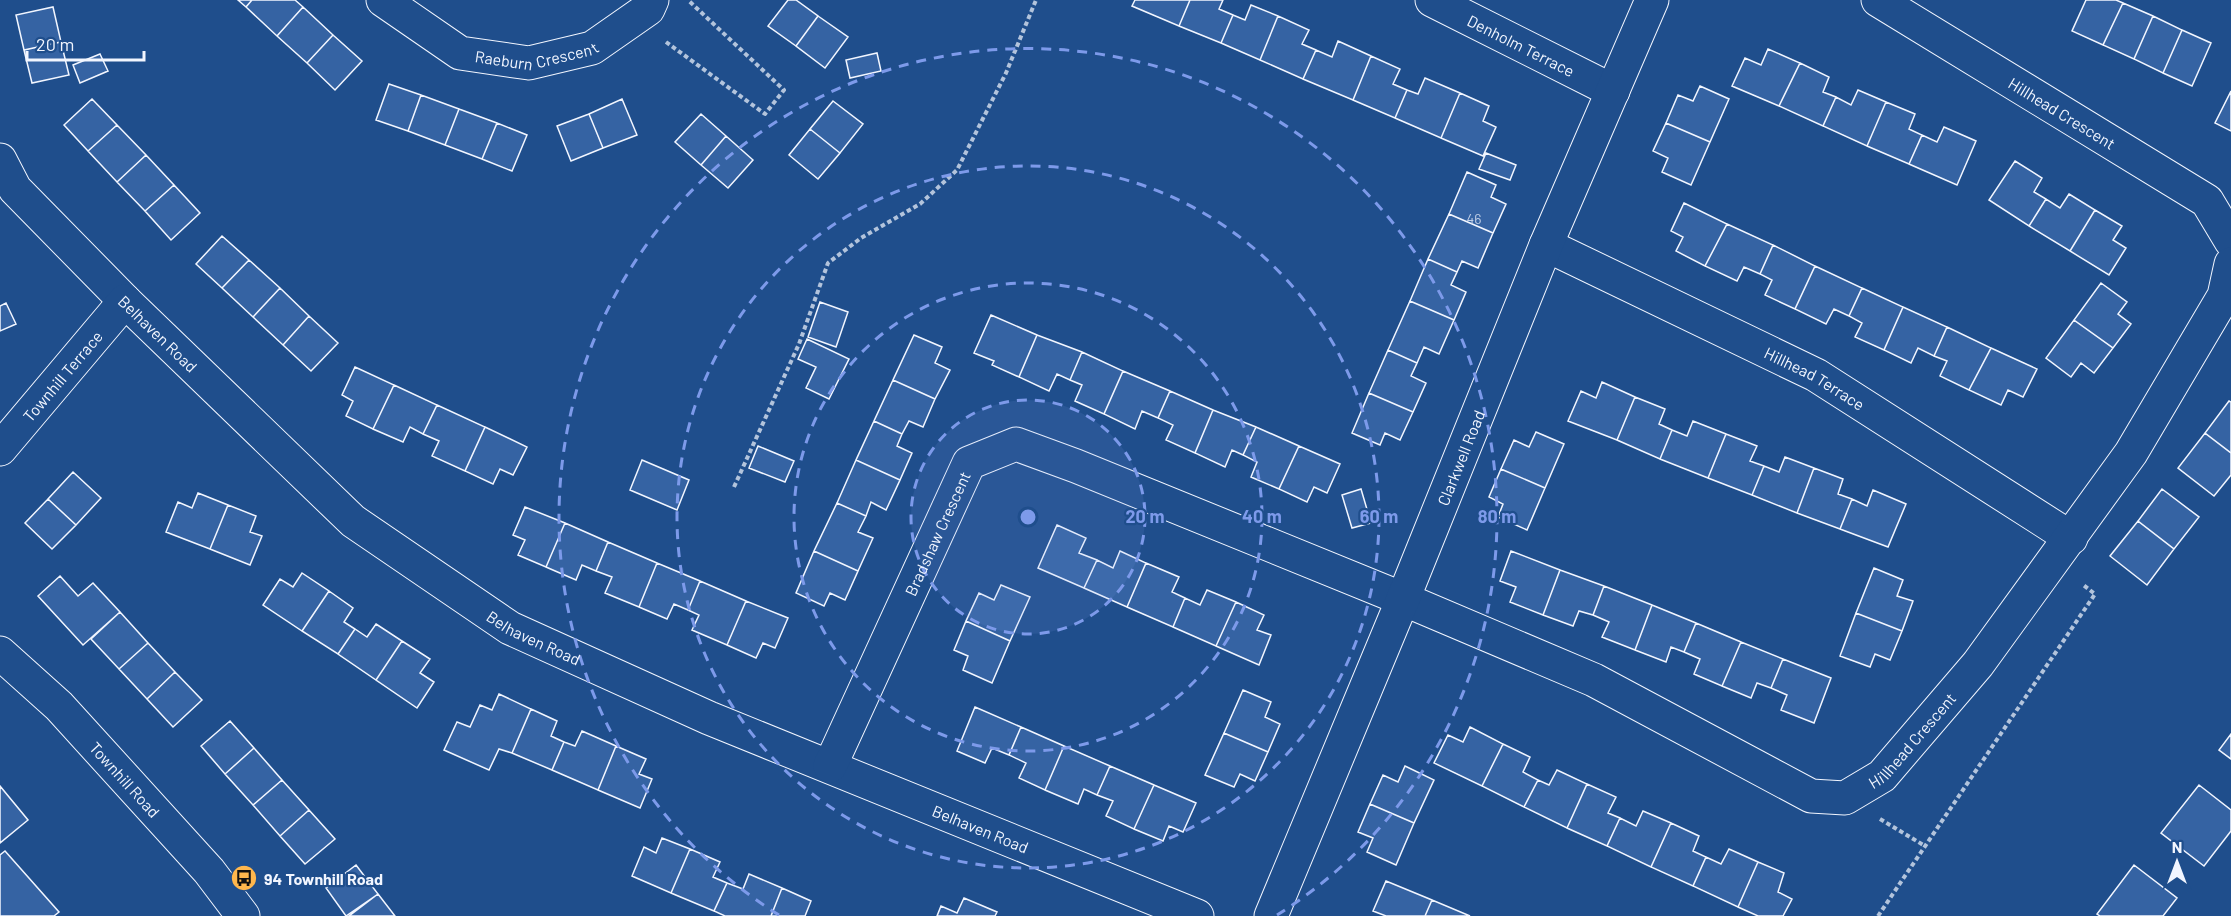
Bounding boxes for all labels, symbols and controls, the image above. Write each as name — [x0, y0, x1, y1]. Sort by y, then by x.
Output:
street label: Denholm Terrace — [1465, 10, 1578, 80]
scale bar — [27, 24, 144, 62]
text: 20 m — [36, 33, 74, 55]
street label: Raeburn Crescent — [474, 37, 602, 73]
street label: Hillhead Crescent — [2005, 73, 2119, 152]
house number: 46 — [1467, 210, 1481, 227]
street label: Belhaven Road — [115, 291, 202, 375]
street label: Townhill Terrace — [18, 326, 106, 425]
street label: Hillhead Terrace — [1762, 342, 1869, 413]
street label: Clarkwell Road — [1432, 407, 1488, 508]
street label: Bradshaw Crescent — [900, 468, 973, 599]
text: 20 m — [1126, 505, 1164, 527]
text: 40 m — [1242, 505, 1282, 527]
text: 60 m — [1360, 505, 1398, 527]
text: 80 m — [1478, 505, 1516, 527]
centre of rings — [1018, 507, 1038, 527]
street label: Belhaven Road — [484, 606, 584, 668]
street label: Hillhead Crescent — [1865, 688, 1959, 792]
street label: Townhill Road — [86, 737, 164, 821]
street label: Belhaven Road — [930, 800, 1032, 856]
north arrow — [2147, 832, 2207, 892]
text: N — [2172, 837, 2182, 856]
bus stop icon: 94 Townhill Road — [229, 863, 259, 893]
place label: 94 Townhill Road — [264, 869, 383, 888]

